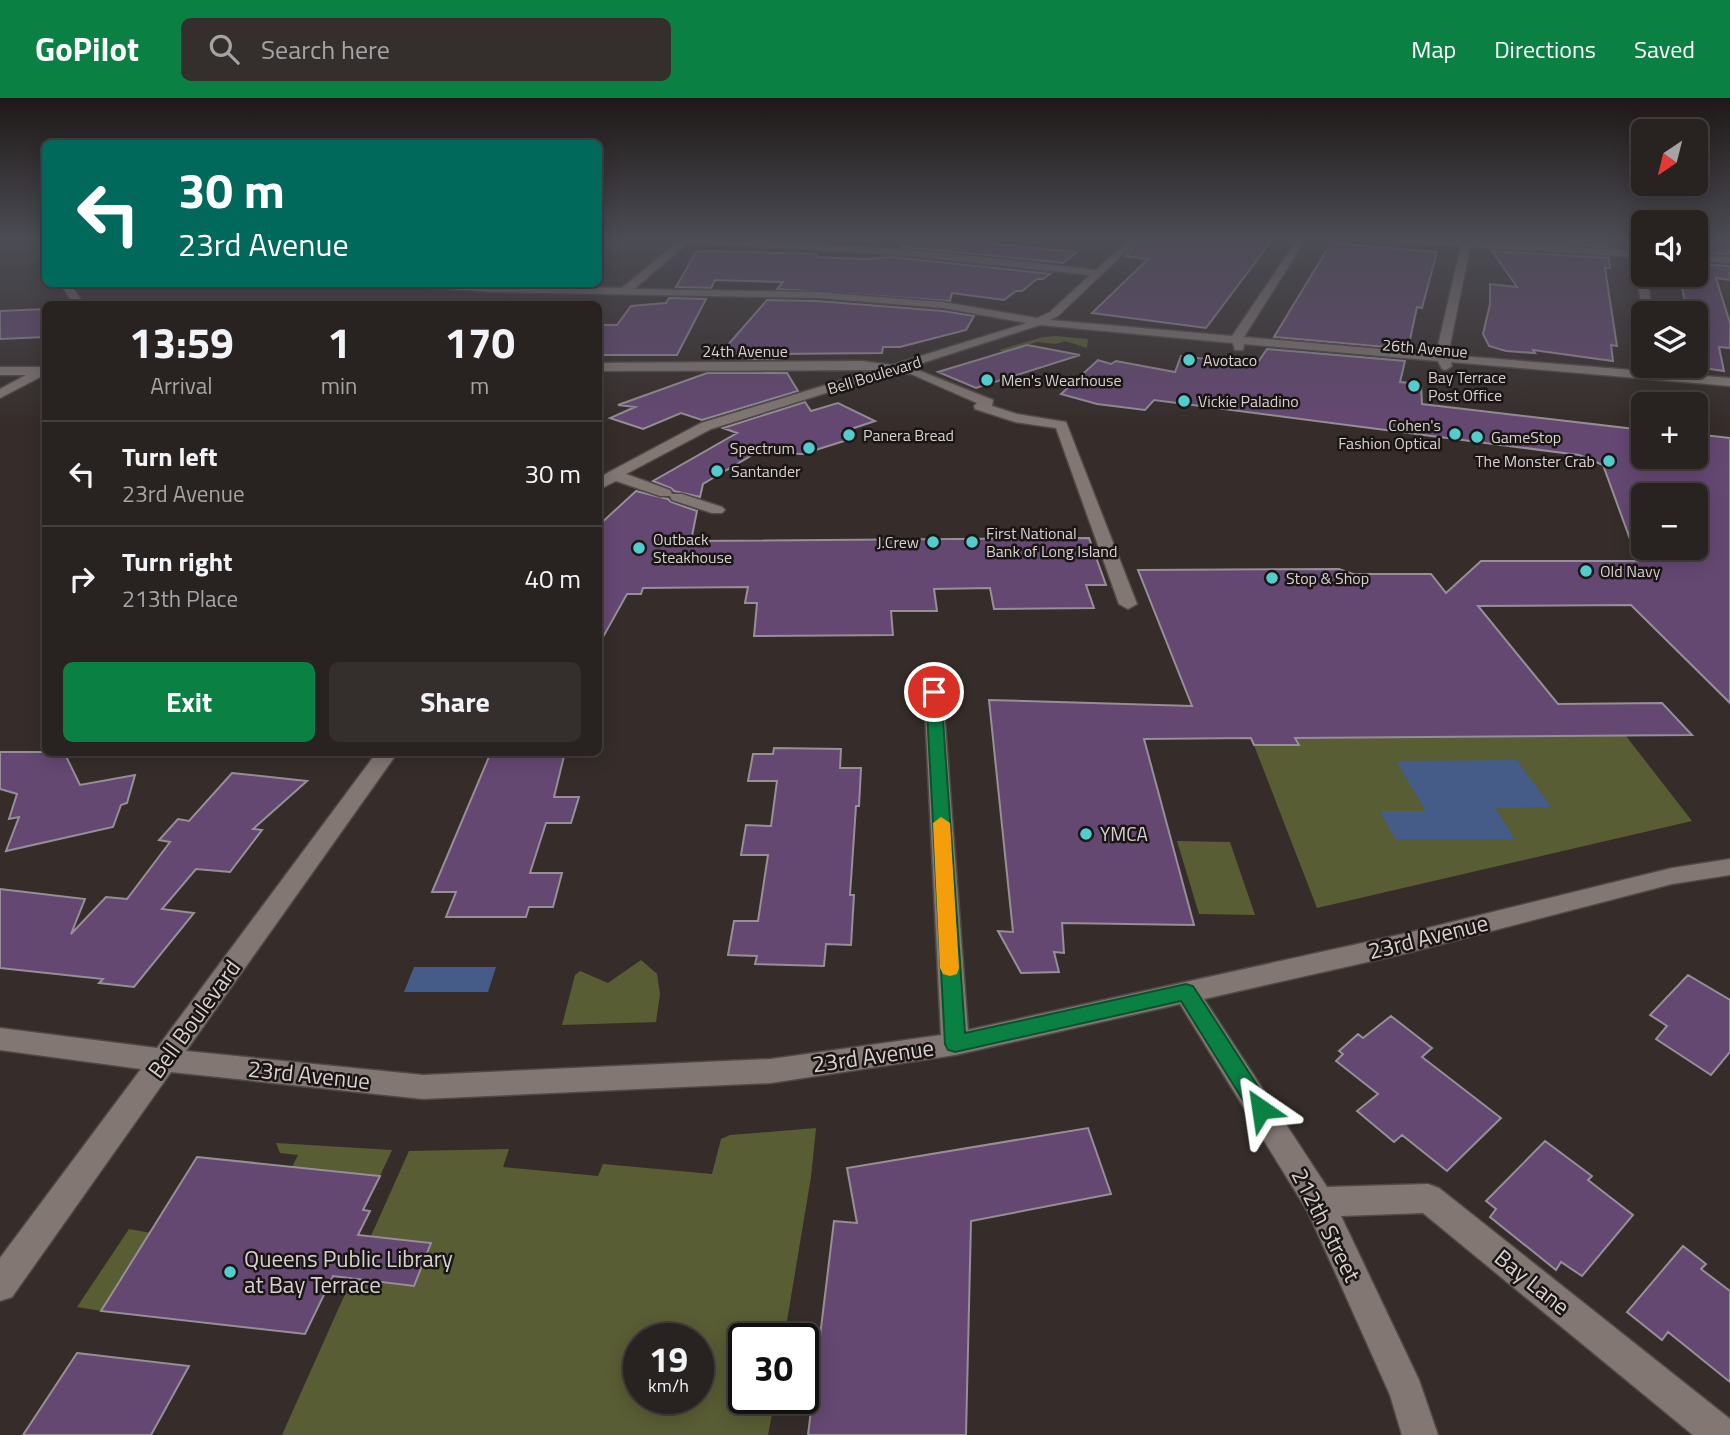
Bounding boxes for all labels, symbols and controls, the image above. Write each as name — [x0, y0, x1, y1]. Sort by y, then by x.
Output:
search box — [181, 18, 671, 81]
text: GoPilot — [35, 24, 139, 74]
icon: search — [205, 30, 243, 68]
text: Search here — [261, 30, 390, 69]
text: Map — [1411, 31, 1456, 67]
text: Directions — [1494, 31, 1596, 67]
text: Saved — [1634, 31, 1695, 67]
north arrow — [1631, 119, 1708, 196]
map controls — [1631, 119, 1708, 560]
text: 30 m — [178, 152, 285, 227]
icon: left — [63, 168, 154, 259]
button: sound — [1631, 210, 1708, 287]
text: 23rd Avenue — [178, 220, 349, 268]
button: layers — [1631, 301, 1708, 378]
text: 13:59 — [129, 310, 234, 374]
text: 1 — [327, 310, 351, 374]
text: 170 — [444, 310, 515, 374]
street label: 26th Avenue — [1381, 332, 1469, 364]
street label: 24th Avenue — [702, 339, 788, 363]
place label: Avotaco — [1203, 348, 1257, 372]
street label: Bell Boulevard — [824, 349, 924, 401]
marker: Avotaco — [1181, 352, 1197, 368]
place label: Bay Terrace Post Office — [1428, 365, 1506, 407]
text: Arrival — [150, 368, 213, 403]
text: min — [321, 368, 357, 403]
text: m — [470, 368, 489, 403]
place label: Men's Wearhouse — [1001, 368, 1122, 392]
marker: Men's Wearhouse — [979, 372, 995, 388]
marker: Bay Terrace Post Office — [1406, 378, 1422, 394]
place label: Vickie Paladino — [1198, 389, 1299, 413]
button: + — [1631, 392, 1708, 469]
marker: Vickie Paladino — [1176, 393, 1192, 409]
place label: Cohen's Fashion Optical — [1338, 413, 1441, 455]
place label: Panera Bread — [863, 423, 954, 447]
place label: GameStop — [1491, 425, 1561, 449]
marker: Cohen's Fashion Optical — [1447, 426, 1463, 442]
marker: Panera Bread — [841, 427, 857, 443]
marker: GameStop — [1469, 429, 1485, 445]
place label: Spectrum — [730, 436, 795, 460]
text: Turn left — [122, 437, 217, 476]
marker: Spectrum — [801, 440, 817, 456]
place label: The Monster Crab — [1475, 449, 1595, 473]
marker: The Monster Crab — [1601, 453, 1617, 469]
text: 30 m — [524, 454, 581, 493]
icon: left — [63, 455, 101, 493]
place label: Santander — [731, 459, 801, 483]
marker: Santander — [709, 463, 725, 479]
text: 23rd Avenue — [122, 476, 245, 511]
button: − — [1631, 483, 1708, 560]
place label: First National Bank of Long Island — [986, 521, 1117, 563]
place label: Outback Steakhouse — [653, 527, 732, 569]
place label: J.Crew — [877, 530, 919, 554]
marker: J.Crew — [925, 534, 941, 550]
marker: First National Bank of Long Island — [964, 534, 980, 550]
marker: Outback Steakhouse — [631, 540, 647, 556]
text: Turn right — [122, 542, 233, 581]
text: 40 m — [524, 559, 581, 598]
place label: Old Navy — [1600, 559, 1661, 583]
icon: right — [63, 560, 101, 598]
marker: Old Navy — [1578, 563, 1594, 579]
place label: Stop & Shop — [1286, 566, 1369, 590]
marker: Stop & Shop — [1264, 570, 1280, 586]
text: 213th Place — [122, 581, 238, 616]
button: Exit — [63, 662, 315, 742]
button: Share — [329, 662, 581, 742]
pin — [904, 662, 964, 722]
icon: arrive — [915, 673, 953, 711]
place label: YMCA — [1100, 819, 1148, 848]
marker: YMCA — [1078, 826, 1094, 842]
street label: 23rd Avenue — [1364, 905, 1492, 968]
street label: Bell Boulevard — [139, 952, 249, 1085]
street label: 23rd Avenue — [810, 1030, 936, 1081]
street label: 23rd Avenue — [246, 1051, 372, 1098]
position arrow — [1224, 1072, 1298, 1146]
street label: 212th Street — [1283, 1162, 1370, 1288]
street label: Bay Lane — [1487, 1240, 1578, 1323]
place label: Queens Public Library at Bay Terrace — [244, 1241, 453, 1302]
marker: Queens Public Library at Bay Terrace — [222, 1264, 238, 1280]
speed limit sign: 30 — [728, 1323, 819, 1414]
text: 19 — [649, 1332, 688, 1386]
text: km/h — [648, 1372, 689, 1399]

